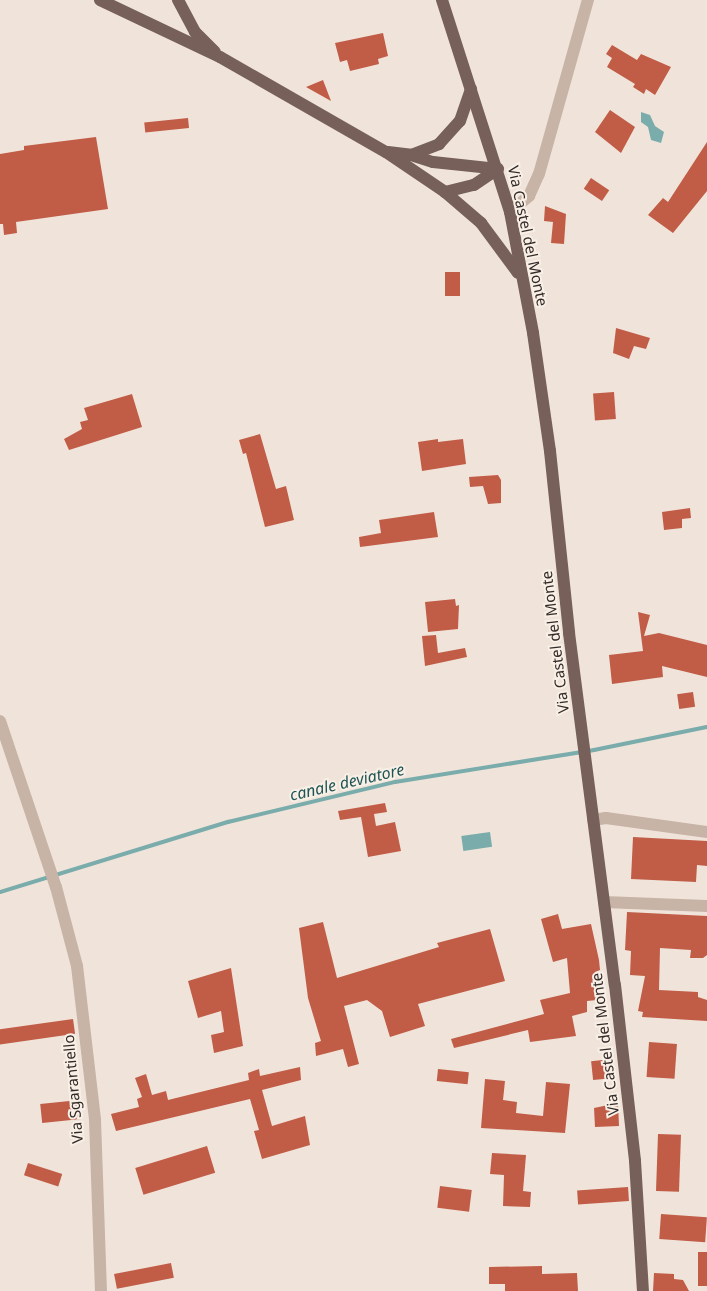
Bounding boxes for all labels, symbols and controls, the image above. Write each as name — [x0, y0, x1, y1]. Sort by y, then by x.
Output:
street label: Via Castel del Monte — [504, 164, 552, 308]
street label: Via Castel del Monte — [537, 570, 573, 714]
water label: canale deviatore — [288, 759, 406, 805]
street label: Via Castel del Monte — [587, 972, 623, 1116]
street label: Via Sgarantiello — [59, 1034, 87, 1144]

